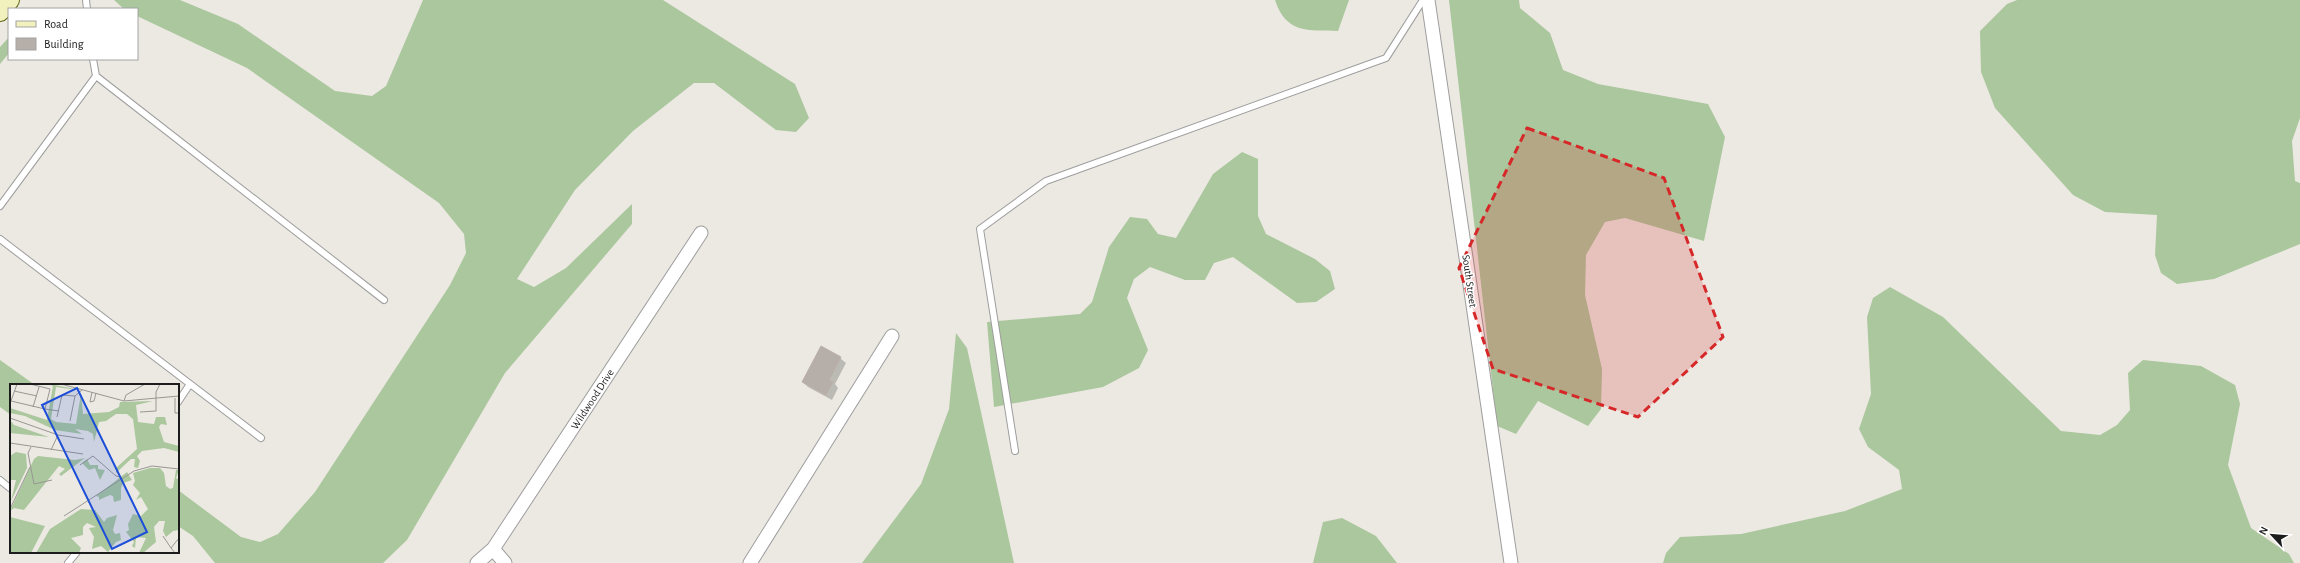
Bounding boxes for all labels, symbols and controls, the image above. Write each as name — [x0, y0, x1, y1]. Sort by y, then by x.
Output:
legend — [8, 8, 138, 60]
text: Road — [44, 18, 68, 30]
text: Building — [44, 38, 84, 50]
street label: South Street — [1460, 254, 1479, 309]
street label: Wildwood Drive — [569, 367, 616, 431]
inset map — [10, 384, 179, 553]
north arrow — [2252, 515, 2292, 555]
text: N — [2257, 525, 2270, 537]

